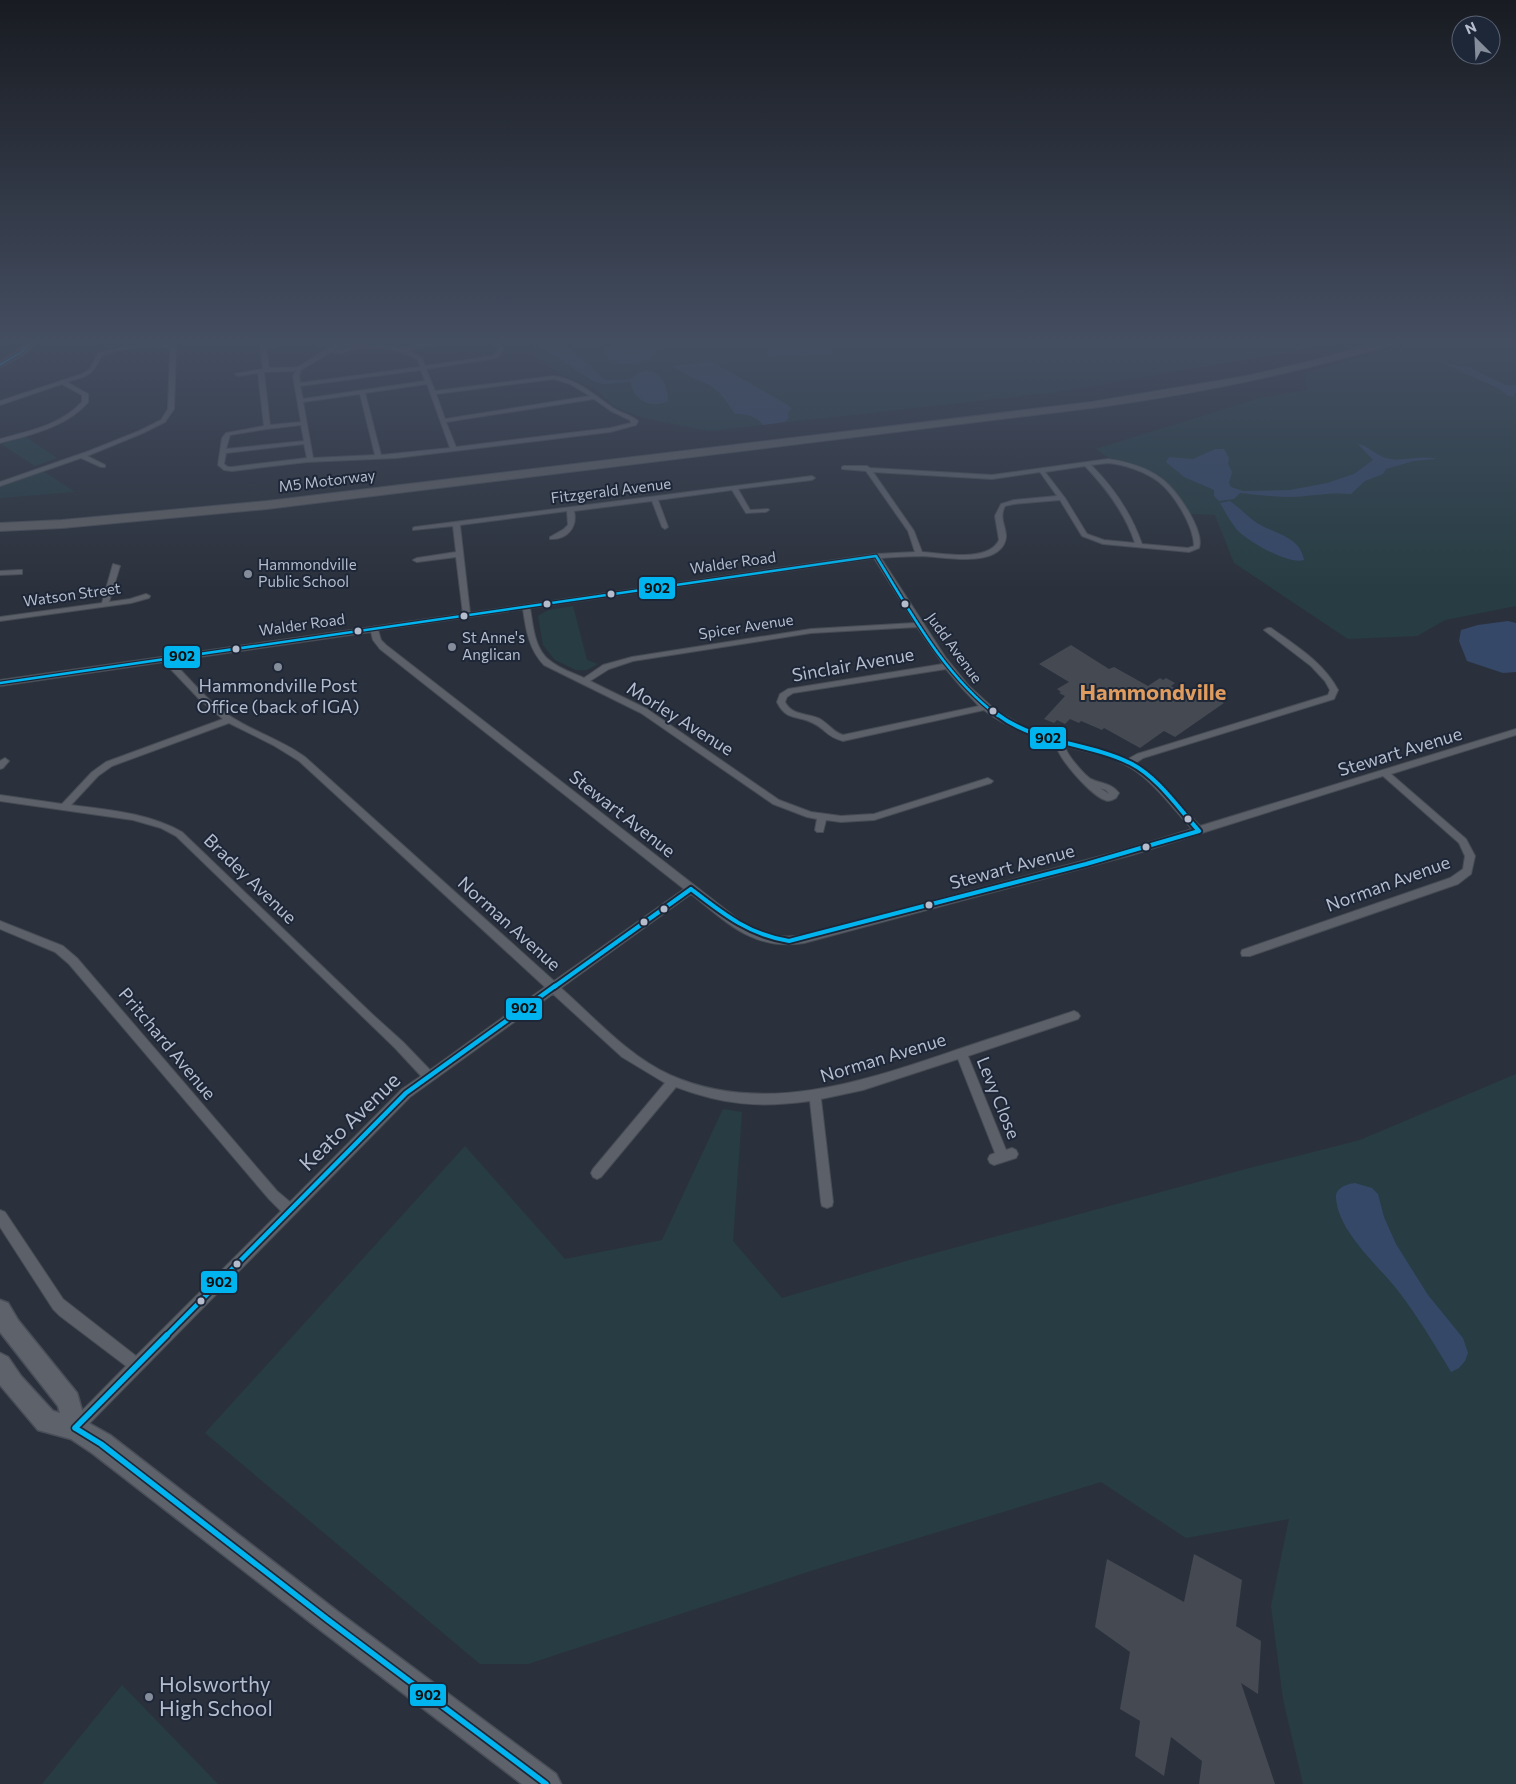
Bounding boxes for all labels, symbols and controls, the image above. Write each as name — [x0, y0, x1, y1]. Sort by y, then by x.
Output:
north arrow — [1451, 15, 1501, 65]
text: N — [1462, 18, 1479, 38]
street label: M5 Motorway — [277, 465, 377, 495]
street label: Fitzgerald Avenue — [550, 474, 672, 506]
street label: Walder Road — [689, 547, 777, 577]
place label: Hammondville Public School — [258, 555, 357, 590]
marker: Hammondville Public School — [242, 568, 254, 580]
line badge: 902 — [638, 576, 676, 600]
street label: Watson Street — [22, 578, 122, 610]
text: 902 — [644, 579, 670, 596]
unlabelled marker — [606, 589, 616, 599]
unlabelled marker — [542, 599, 552, 609]
unlabelled marker — [900, 599, 910, 609]
street label: Walder Road — [258, 609, 346, 639]
street label: Judd Avenue — [923, 609, 987, 686]
street label: Spicer Avenue — [697, 610, 795, 642]
unlabelled marker — [459, 611, 469, 621]
unlabelled marker — [353, 626, 363, 636]
place label: St Anne's Anglican — [462, 628, 525, 663]
marker: St Anne's Anglican — [446, 641, 458, 653]
street label: Sinclair Avenue — [790, 642, 916, 686]
unlabelled marker — [231, 644, 241, 654]
line badge: 902 — [163, 645, 201, 669]
text: 902 — [169, 647, 195, 664]
marker: Hammondville Post Office (back of IGA) — [272, 661, 284, 673]
place label: Hammondville Post Office (back of IGA) — [197, 674, 359, 717]
street label: Morley Avenue — [623, 677, 738, 760]
district label: Hammondville — [1080, 678, 1226, 705]
unlabelled marker — [988, 706, 998, 716]
street label: Stewart Avenue — [1335, 722, 1464, 780]
line badge: 902 — [1029, 726, 1067, 750]
text: 902 — [1035, 729, 1061, 746]
street label: Stewart Avenue — [565, 765, 680, 861]
unlabelled marker — [1183, 814, 1193, 824]
street label: Bradey Avenue — [200, 829, 302, 928]
street label: Stewart Avenue — [947, 839, 1077, 893]
unlabelled marker — [1141, 842, 1151, 852]
street label: Norman Avenue — [1323, 850, 1453, 916]
street label: Norman Avenue — [454, 871, 565, 975]
unlabelled marker — [924, 900, 934, 910]
unlabelled marker — [659, 904, 669, 914]
unlabelled marker — [639, 917, 649, 927]
street label: Pritchard Avenue — [114, 983, 221, 1104]
line badge: 902 — [505, 997, 543, 1021]
text: 902 — [511, 999, 537, 1016]
street label: Norman Avenue — [817, 1027, 948, 1087]
street label: Levy Close — [972, 1053, 1025, 1142]
street label: Keato Avenue — [293, 1067, 405, 1175]
unlabelled marker — [232, 1259, 242, 1269]
line badge: 902 — [200, 1270, 238, 1294]
text: 902 — [206, 1273, 232, 1290]
unlabelled marker — [196, 1296, 206, 1306]
place label: Holsworthy High School — [159, 1671, 273, 1720]
line badge: 902 — [409, 1683, 447, 1707]
text: 902 — [415, 1686, 441, 1703]
marker: Holsworthy High School — [143, 1691, 155, 1703]

